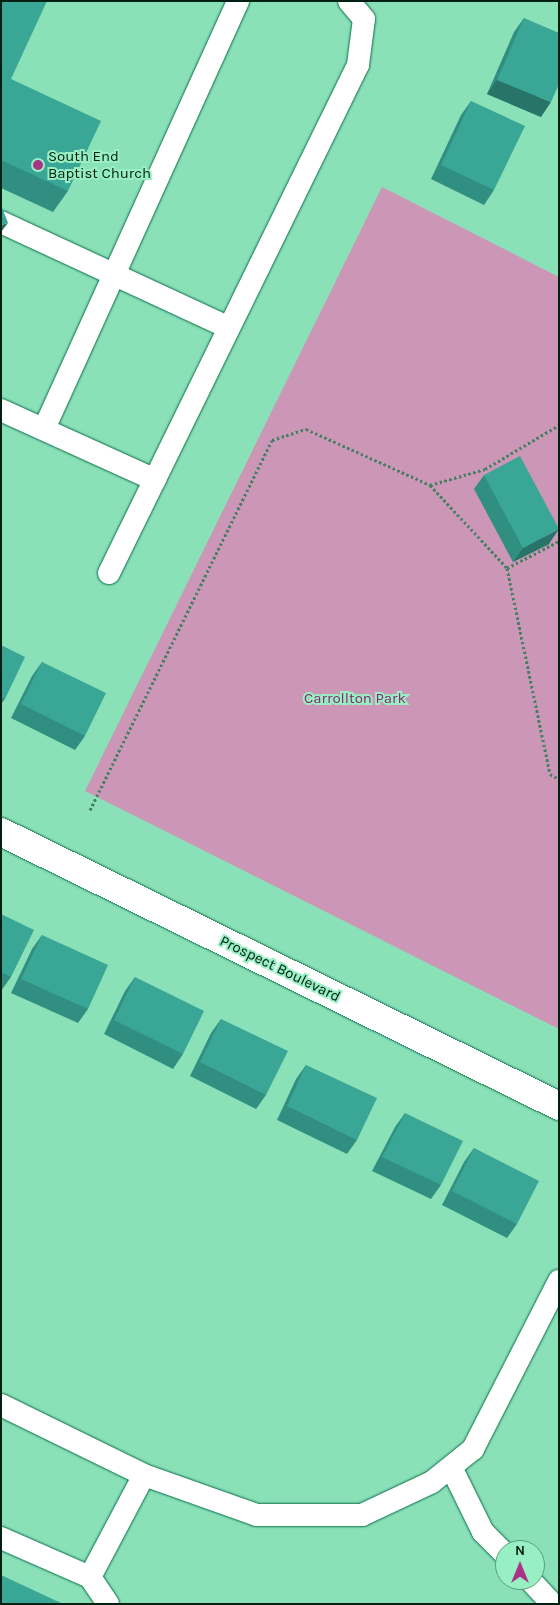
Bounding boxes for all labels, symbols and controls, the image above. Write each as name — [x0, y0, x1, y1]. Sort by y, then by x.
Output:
place label: South End Baptist Church — [48, 147, 151, 182]
marker: South End Baptist Church — [32, 159, 44, 171]
park label: Carrollton Park — [304, 690, 406, 708]
street label: Prospect Boulevard — [217, 932, 343, 1006]
north arrow — [495, 1540, 545, 1590]
text: N — [515, 1542, 525, 1559]

